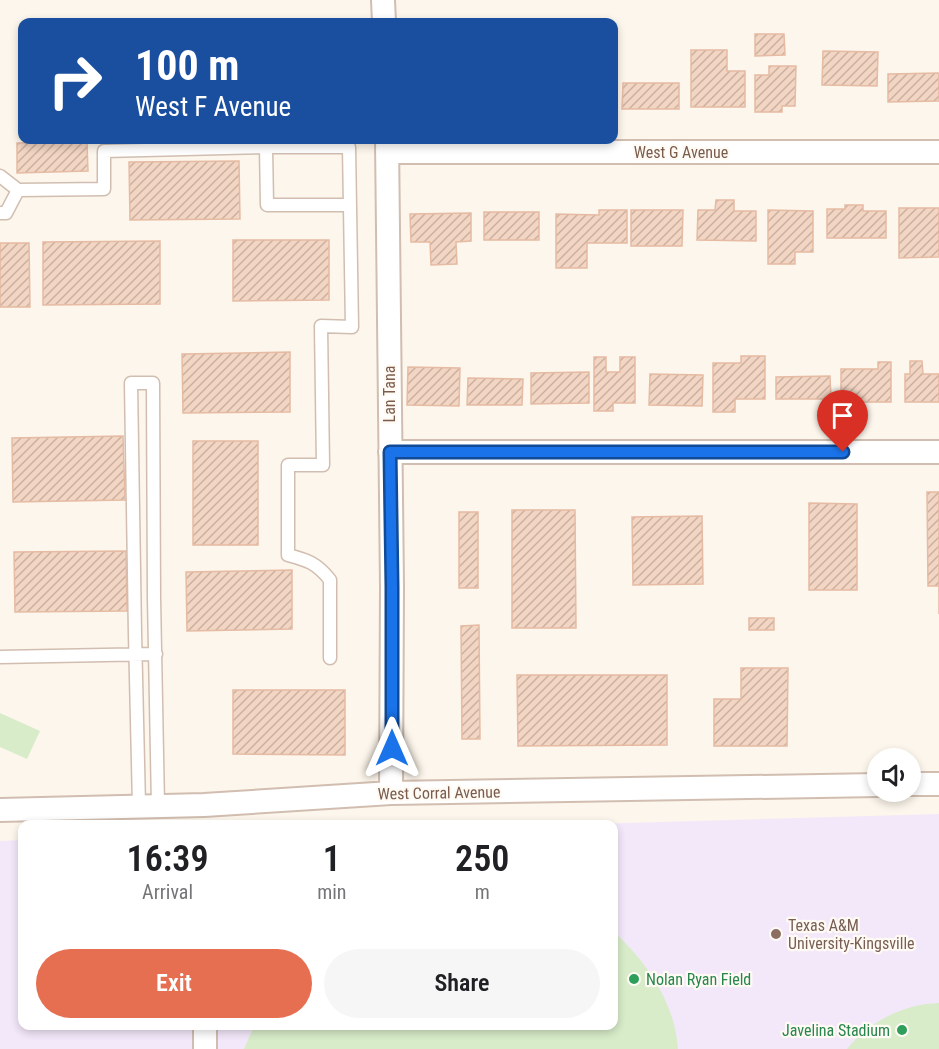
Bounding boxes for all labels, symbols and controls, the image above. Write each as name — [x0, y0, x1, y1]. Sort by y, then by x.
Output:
text: 100 m — [135, 41, 240, 90]
icon: right — [36, 42, 114, 120]
text: West F Avenue — [135, 91, 291, 123]
street label: West G Avenue — [634, 143, 728, 162]
street label: Lan Tana — [380, 366, 399, 422]
pin — [817, 390, 868, 452]
icon: arrive — [826, 399, 859, 432]
position arrow — [360, 716, 424, 780]
map controls — [867, 748, 921, 802]
button: sound — [867, 748, 921, 802]
street label: West Corral Avenue — [377, 782, 501, 804]
text: 16:39 — [127, 838, 209, 880]
text: 1 — [323, 838, 341, 880]
text: 250 — [455, 838, 509, 880]
text: Arrival — [142, 880, 193, 904]
text: min — [317, 880, 346, 904]
text: m — [475, 880, 490, 904]
place label: Texas A&M University-Kingsville — [788, 916, 915, 953]
marker: Texas A&M University-Kingsville — [769, 927, 783, 941]
button: Exit — [36, 949, 312, 1018]
button: Share — [324, 949, 600, 1018]
place label: Nolan Ryan Field — [646, 970, 751, 989]
marker: Nolan Ryan Field — [627, 972, 641, 986]
place label: Javelina Stadium — [782, 1021, 890, 1040]
marker: Javelina Stadium — [895, 1023, 909, 1037]

